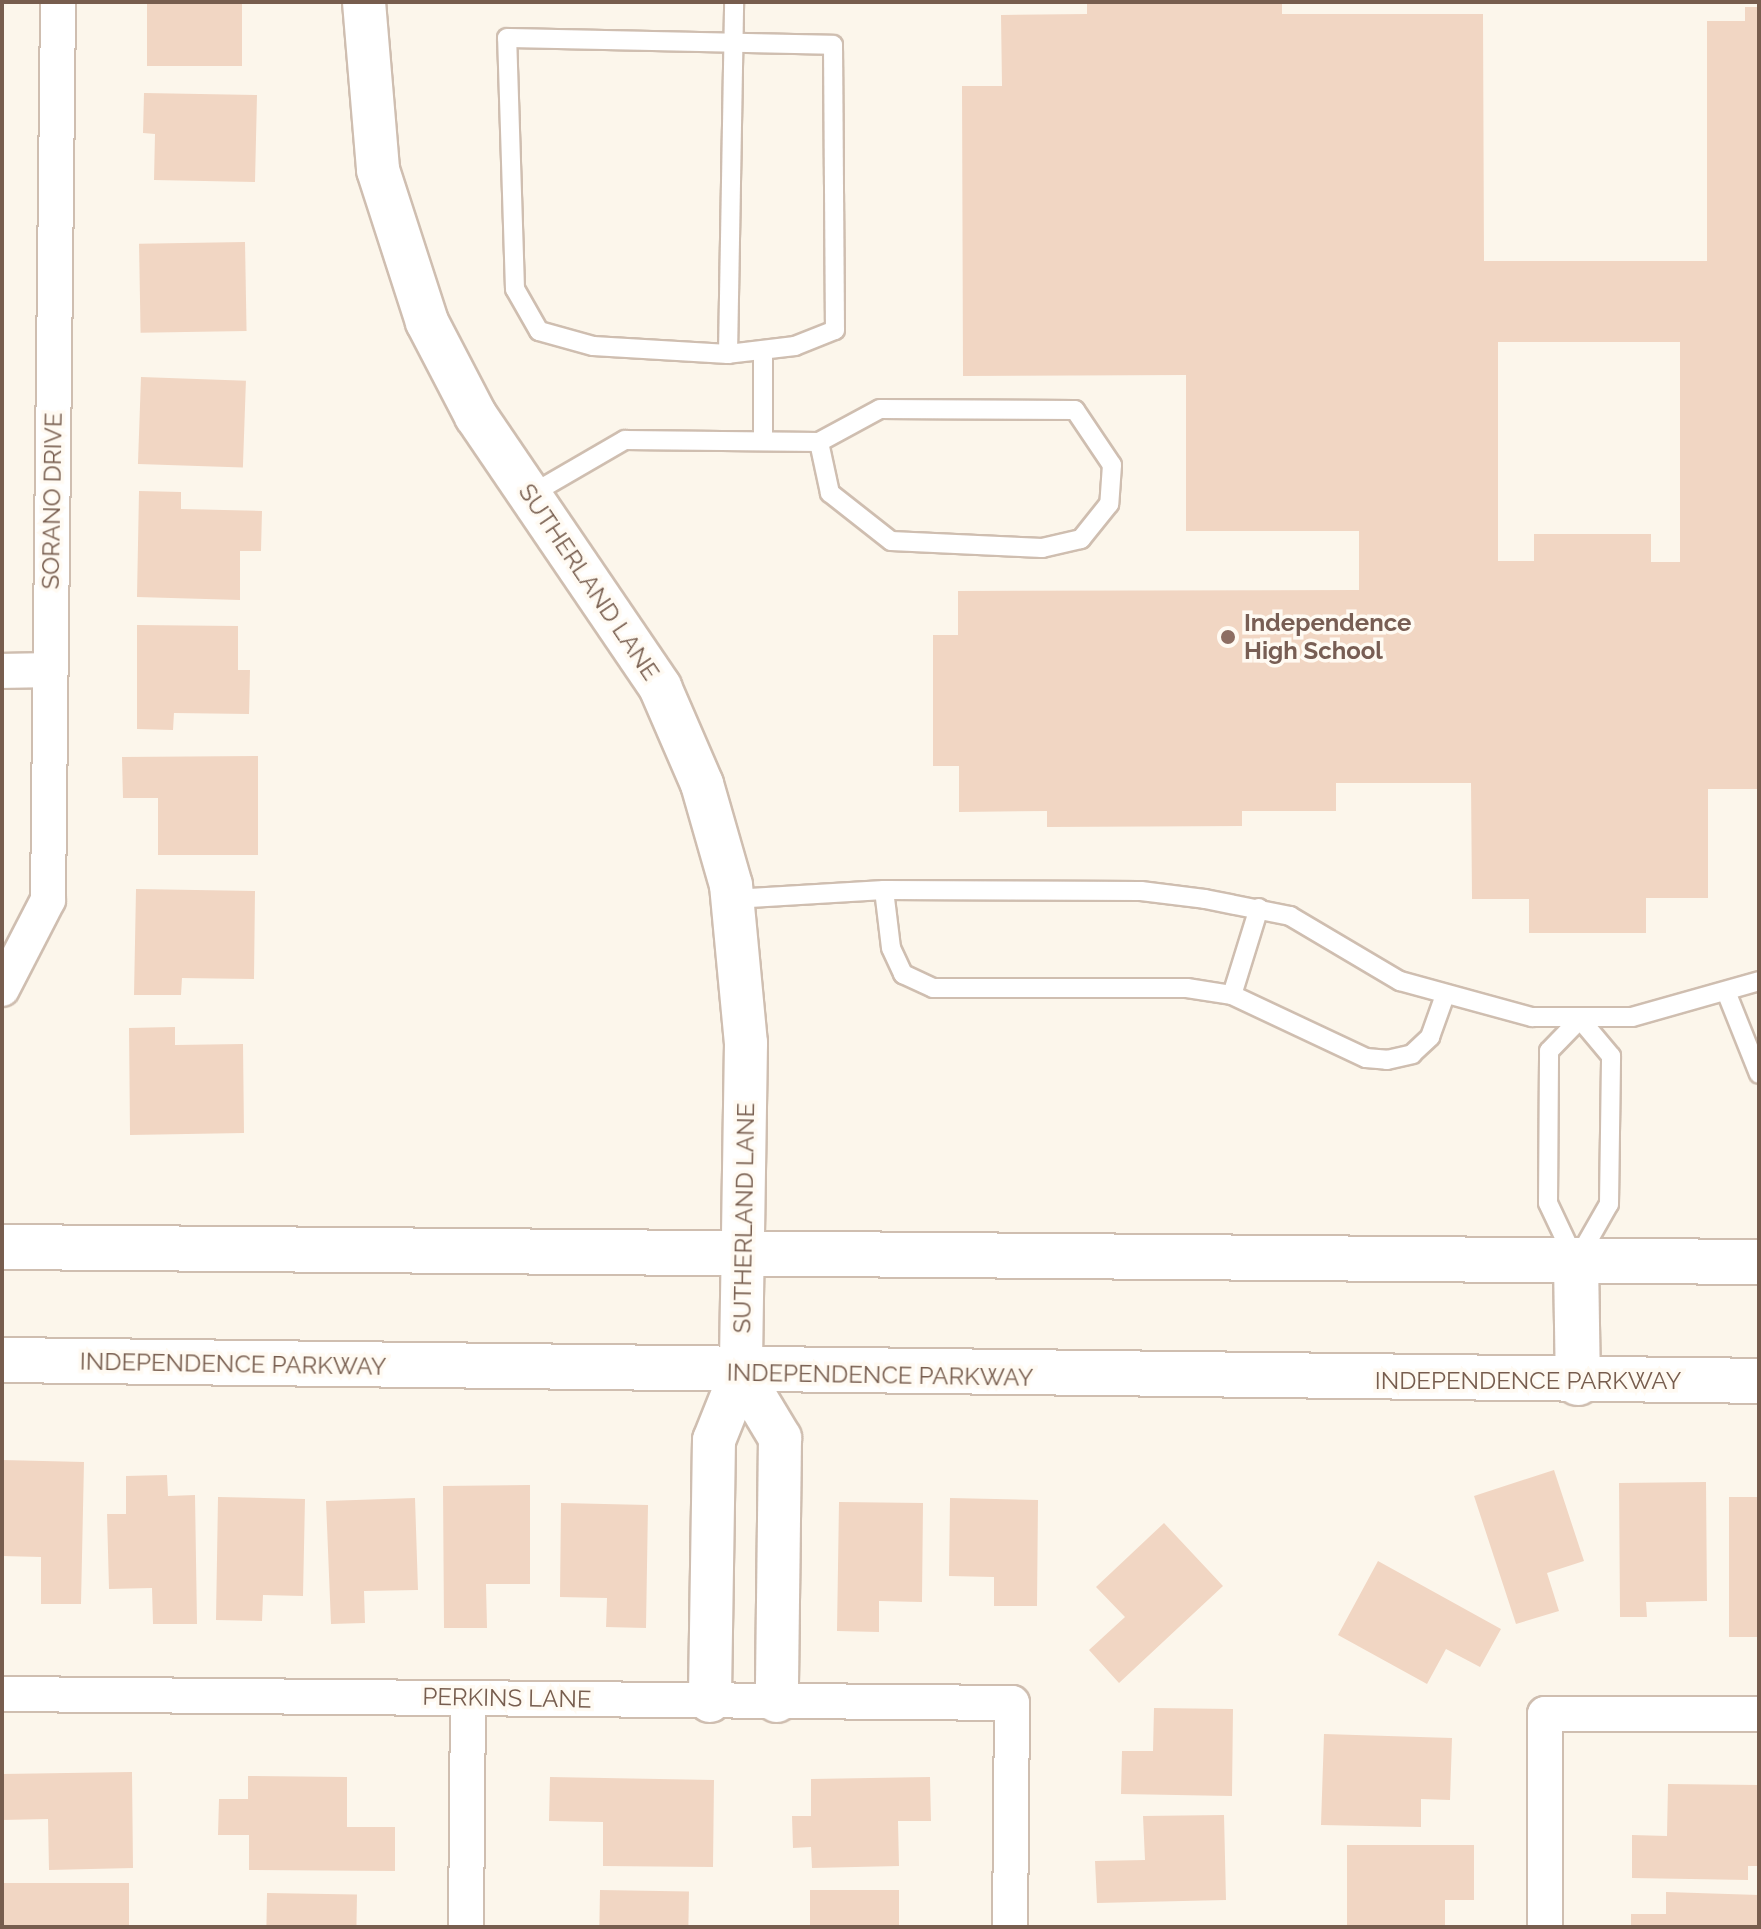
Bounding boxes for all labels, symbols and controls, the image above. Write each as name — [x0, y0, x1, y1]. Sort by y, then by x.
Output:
street label: SORANO DRIVE — [36, 412, 68, 590]
street label: SUTHERLAND LANE — [513, 478, 665, 686]
place label: Independence High School — [1244, 609, 1411, 665]
marker: Independence High School — [1219, 628, 1237, 646]
street label: SUTHERLAND LANE — [728, 1102, 760, 1334]
street label: INDEPENDENCE PARKWAY — [80, 1347, 386, 1381]
street label: INDEPENDENCE PARKWAY — [727, 1358, 1033, 1392]
street label: INDEPENDENCE PARKWAY — [1375, 1367, 1681, 1395]
street label: PERKINS LANE — [422, 1682, 592, 1714]

